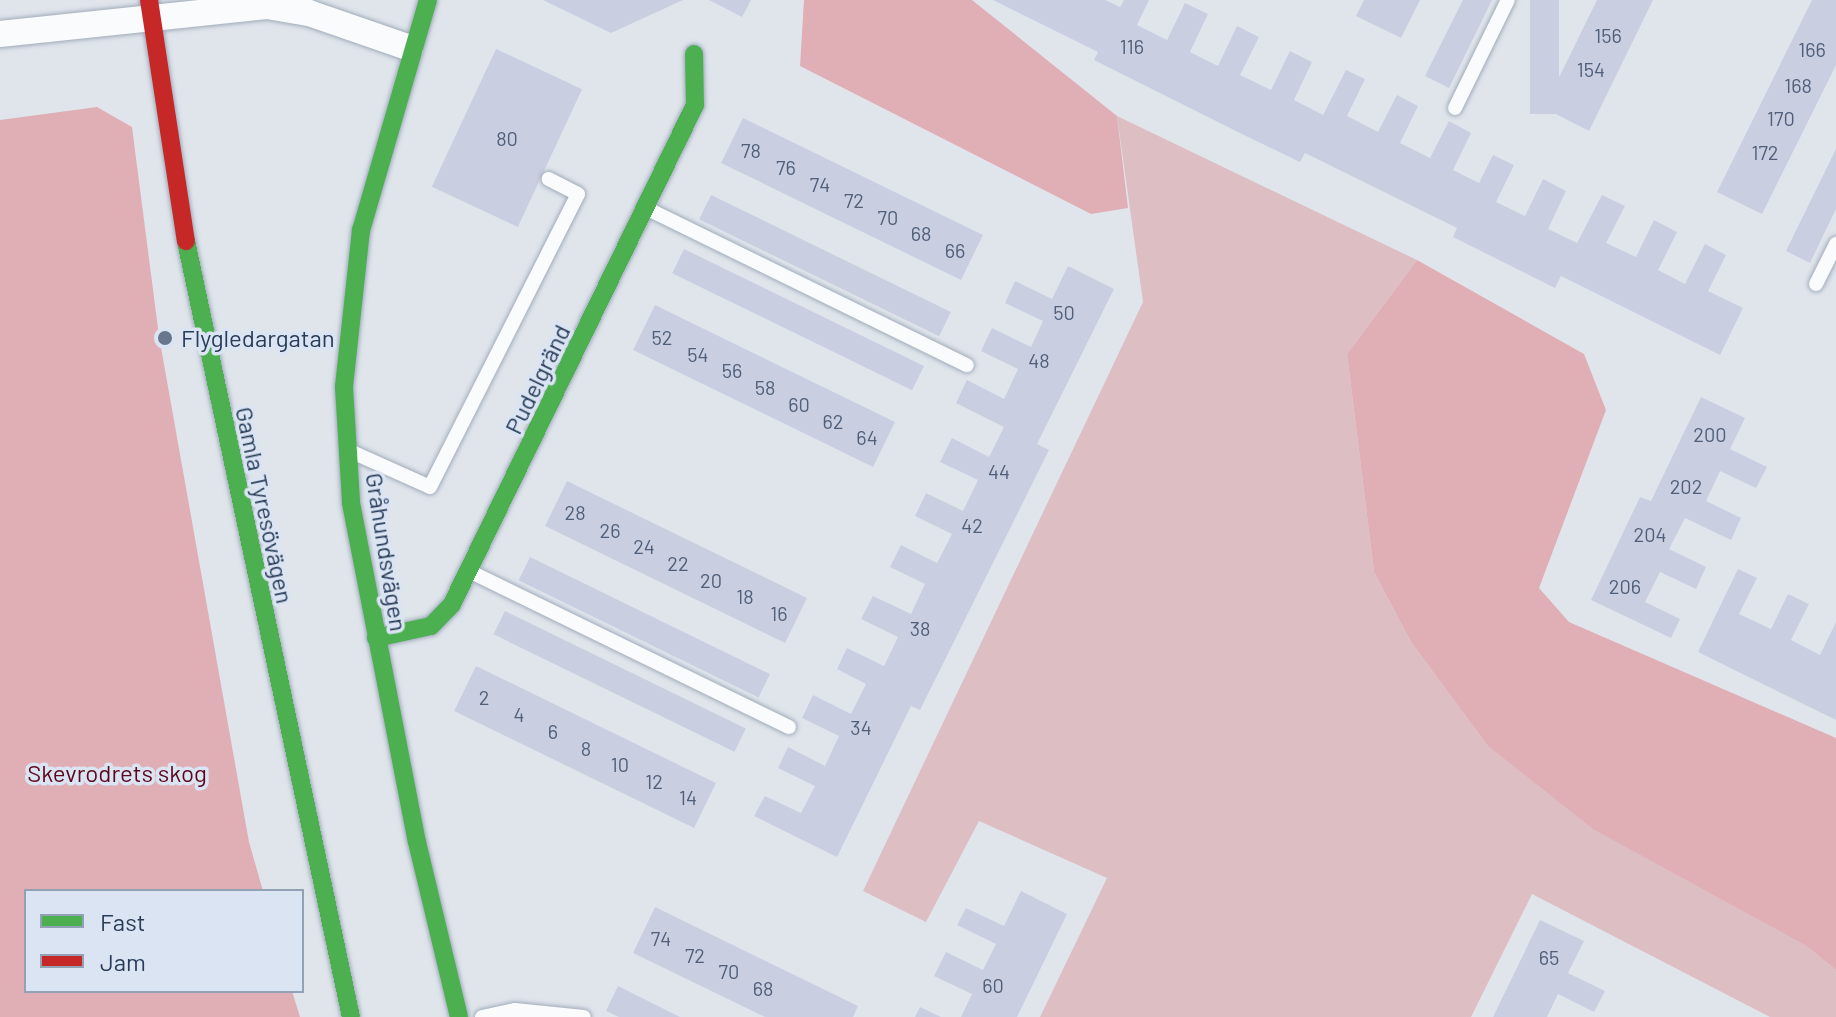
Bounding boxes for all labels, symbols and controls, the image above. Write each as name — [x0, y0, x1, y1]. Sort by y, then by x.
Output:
house number: 156 — [1594, 23, 1622, 47]
house number: 116 — [1120, 34, 1144, 58]
house number: 166 — [1798, 37, 1826, 61]
house number: 154 — [1577, 57, 1605, 81]
house number: 168 — [1784, 73, 1812, 97]
house number: 170 — [1767, 106, 1795, 130]
house number: 80 — [496, 126, 518, 150]
house number: 78 — [741, 138, 761, 162]
house number: 172 — [1751, 140, 1779, 164]
house number: 76 — [776, 155, 796, 179]
house number: 74 — [810, 172, 830, 196]
house number: 72 — [844, 188, 864, 212]
house number: 70 — [878, 205, 898, 229]
house number: 68 — [911, 221, 931, 245]
house number: 66 — [945, 238, 965, 262]
house number: 50 — [1053, 300, 1075, 324]
street label: Pudelgränd — [498, 320, 576, 438]
place label: Flygledargatan — [181, 324, 335, 352]
house number: 52 — [652, 325, 672, 349]
marker: Flygledargatan — [156, 329, 174, 347]
house number: 54 — [687, 342, 709, 366]
house number: 48 — [1028, 348, 1050, 372]
house number: 56 — [722, 358, 742, 382]
house number: 58 — [755, 375, 775, 399]
house number: 60 — [788, 392, 810, 416]
street label: Gamla Tyresövägen — [230, 404, 300, 606]
house number: 62 — [822, 409, 844, 433]
house number: 200 — [1693, 422, 1727, 446]
house number: 64 — [856, 425, 878, 449]
house number: 44 — [988, 459, 1010, 483]
street label: Gråhundsvägen — [360, 471, 414, 633]
house number: 202 — [1670, 474, 1702, 498]
house number: 28 — [564, 500, 586, 524]
house number: 42 — [961, 513, 983, 537]
house number: 26 — [599, 518, 621, 542]
house number: 204 — [1633, 522, 1667, 546]
house number: 24 — [633, 534, 655, 558]
house number: 22 — [667, 551, 689, 575]
house number: 20 — [700, 568, 722, 592]
house number: 206 — [1609, 574, 1641, 598]
house number: 18 — [736, 584, 754, 608]
house number: 16 — [770, 601, 788, 625]
house number: 38 — [910, 616, 930, 640]
house number: 2 — [479, 685, 489, 709]
house number: 4 — [513, 702, 525, 726]
house number: 34 — [850, 715, 872, 739]
house number: 6 — [548, 719, 558, 743]
house number: 8 — [581, 736, 591, 760]
house number: 10 — [611, 752, 629, 776]
park label: Skevrodrets skog — [27, 759, 207, 787]
house number: 12 — [645, 769, 663, 793]
house number: 14 — [679, 785, 697, 809]
legend — [24, 889, 304, 993]
text: Fast — [100, 907, 145, 936]
house number: 74 — [651, 926, 671, 950]
house number: 72 — [685, 943, 705, 967]
house number: 65 — [1539, 945, 1559, 969]
text: Jam — [100, 947, 146, 976]
house number: 70 — [719, 959, 739, 983]
house number: 60 — [982, 973, 1004, 997]
house number: 68 — [753, 976, 773, 1000]

